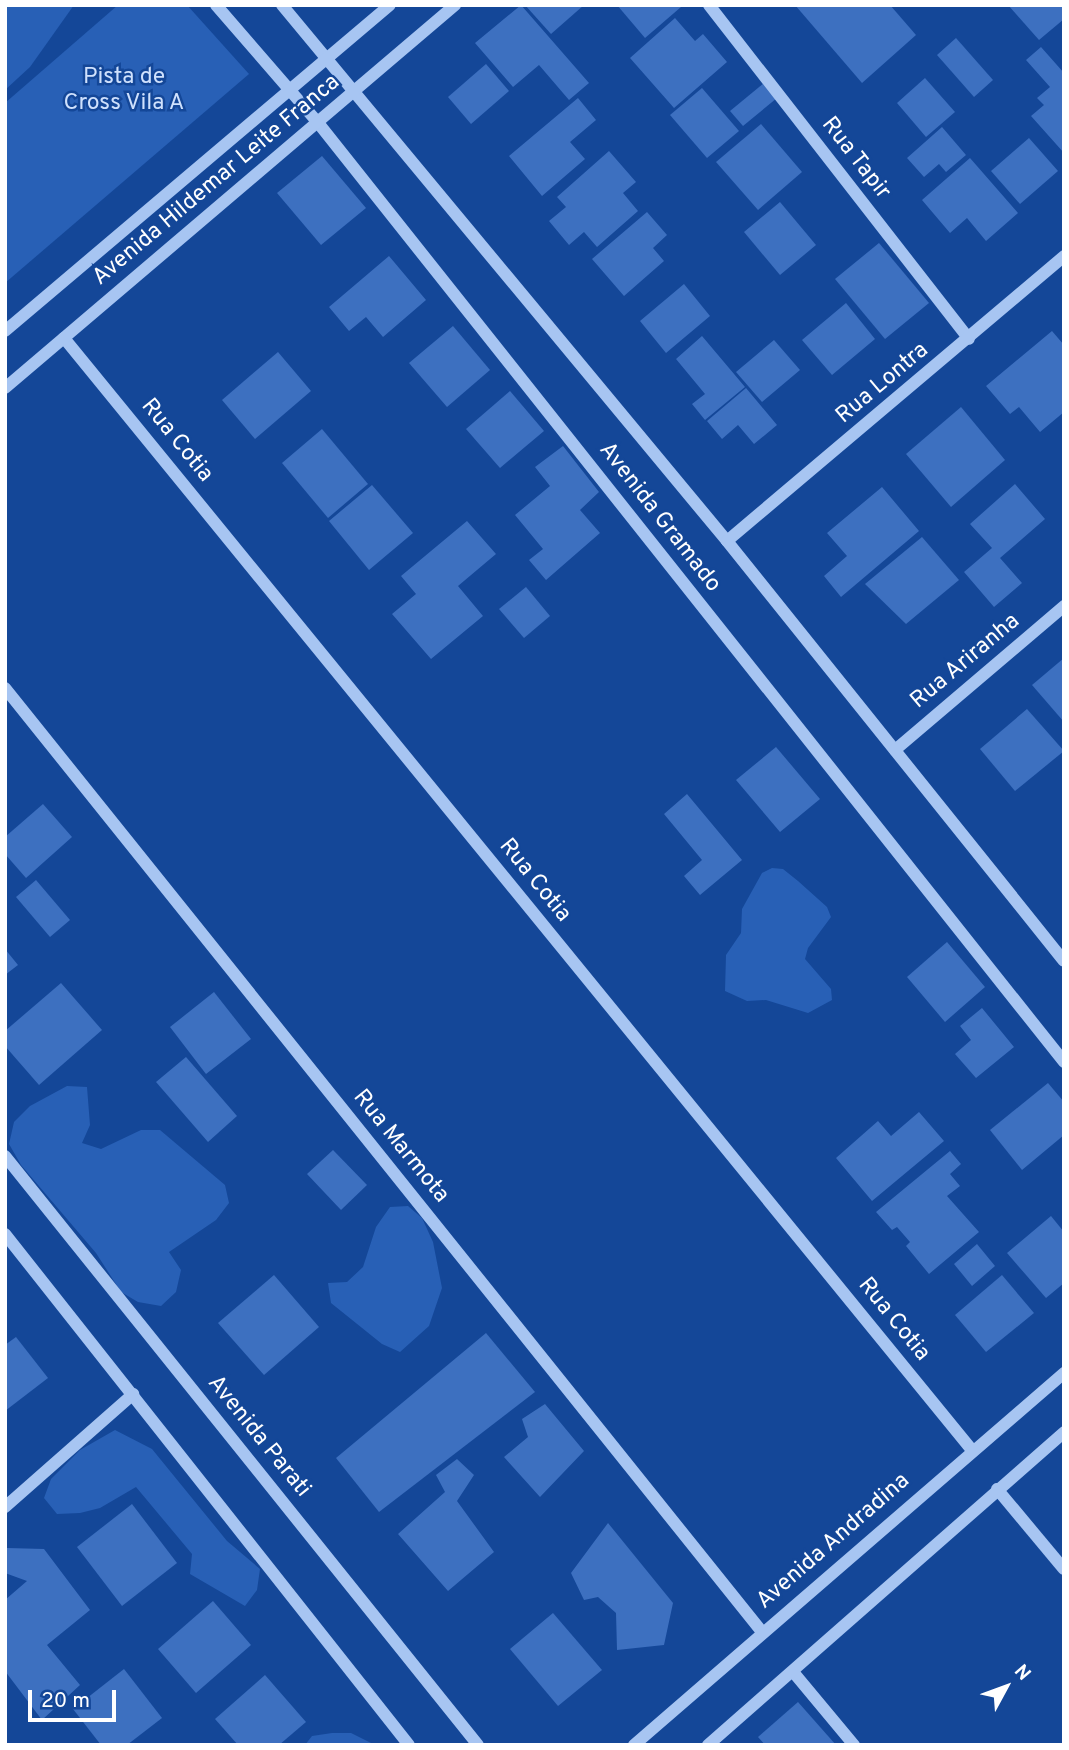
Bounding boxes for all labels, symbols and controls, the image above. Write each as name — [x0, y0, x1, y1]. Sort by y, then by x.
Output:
park label: Pista de Cross Vila A — [63, 64, 185, 118]
street label: Avenida Hildemar Leite Franca — [88, 70, 346, 292]
street label: Rua Tapir — [814, 112, 896, 206]
street label: Rua Lontra — [831, 337, 935, 431]
street label: Rua Cotia — [134, 394, 218, 488]
street label: Avenida Gramado — [592, 438, 726, 598]
street label: Rua Ariranha — [905, 608, 1027, 716]
street label: Rua Cotia — [492, 834, 576, 928]
street label: Rua Marmota — [346, 1085, 454, 1209]
street label: Rua Cotia — [851, 1273, 935, 1367]
street label: Avenida Parati — [200, 1371, 316, 1503]
street label: Avenida Andradina — [751, 1468, 917, 1616]
north arrow — [971, 1652, 1041, 1722]
text: N — [1008, 1660, 1035, 1686]
scale bar — [32, 1676, 119, 1720]
text: 20 m — [41, 1688, 90, 1715]

